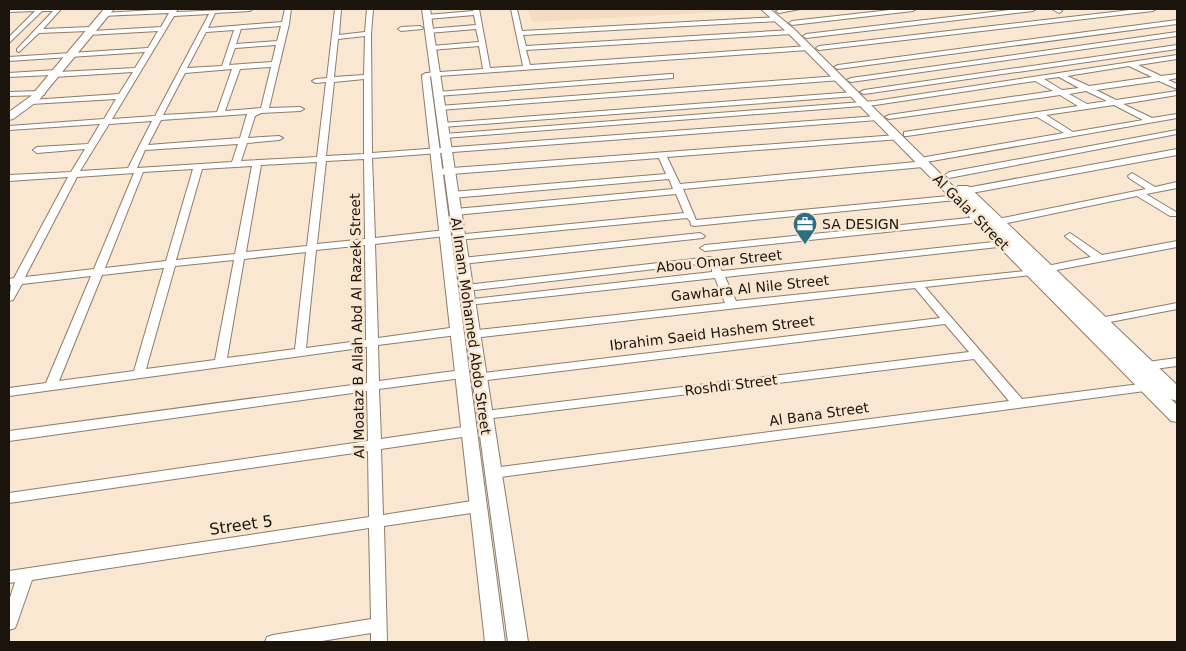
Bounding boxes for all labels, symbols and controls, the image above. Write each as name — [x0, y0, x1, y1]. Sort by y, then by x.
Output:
street label: Al Gala' Street — [930, 171, 1013, 254]
street label: Al Moataz B Allah Abd Al Razek Street — [347, 193, 367, 459]
office icon: SA DESIGN — [792, 211, 818, 245]
street label: Al Imam Mohamed Abdo Street — [448, 216, 494, 436]
place label: SA DESIGN — [822, 216, 899, 232]
street label: Abou Omar Street — [655, 246, 783, 276]
street label: Gawhara Al Nile Street — [670, 272, 830, 304]
street label: Ibrahim Saeid Hashem Street — [609, 312, 816, 353]
street label: Roshdi Street — [684, 371, 779, 399]
street label: Al Bana Street — [768, 399, 870, 429]
street label: Street 5 — [208, 511, 274, 539]

